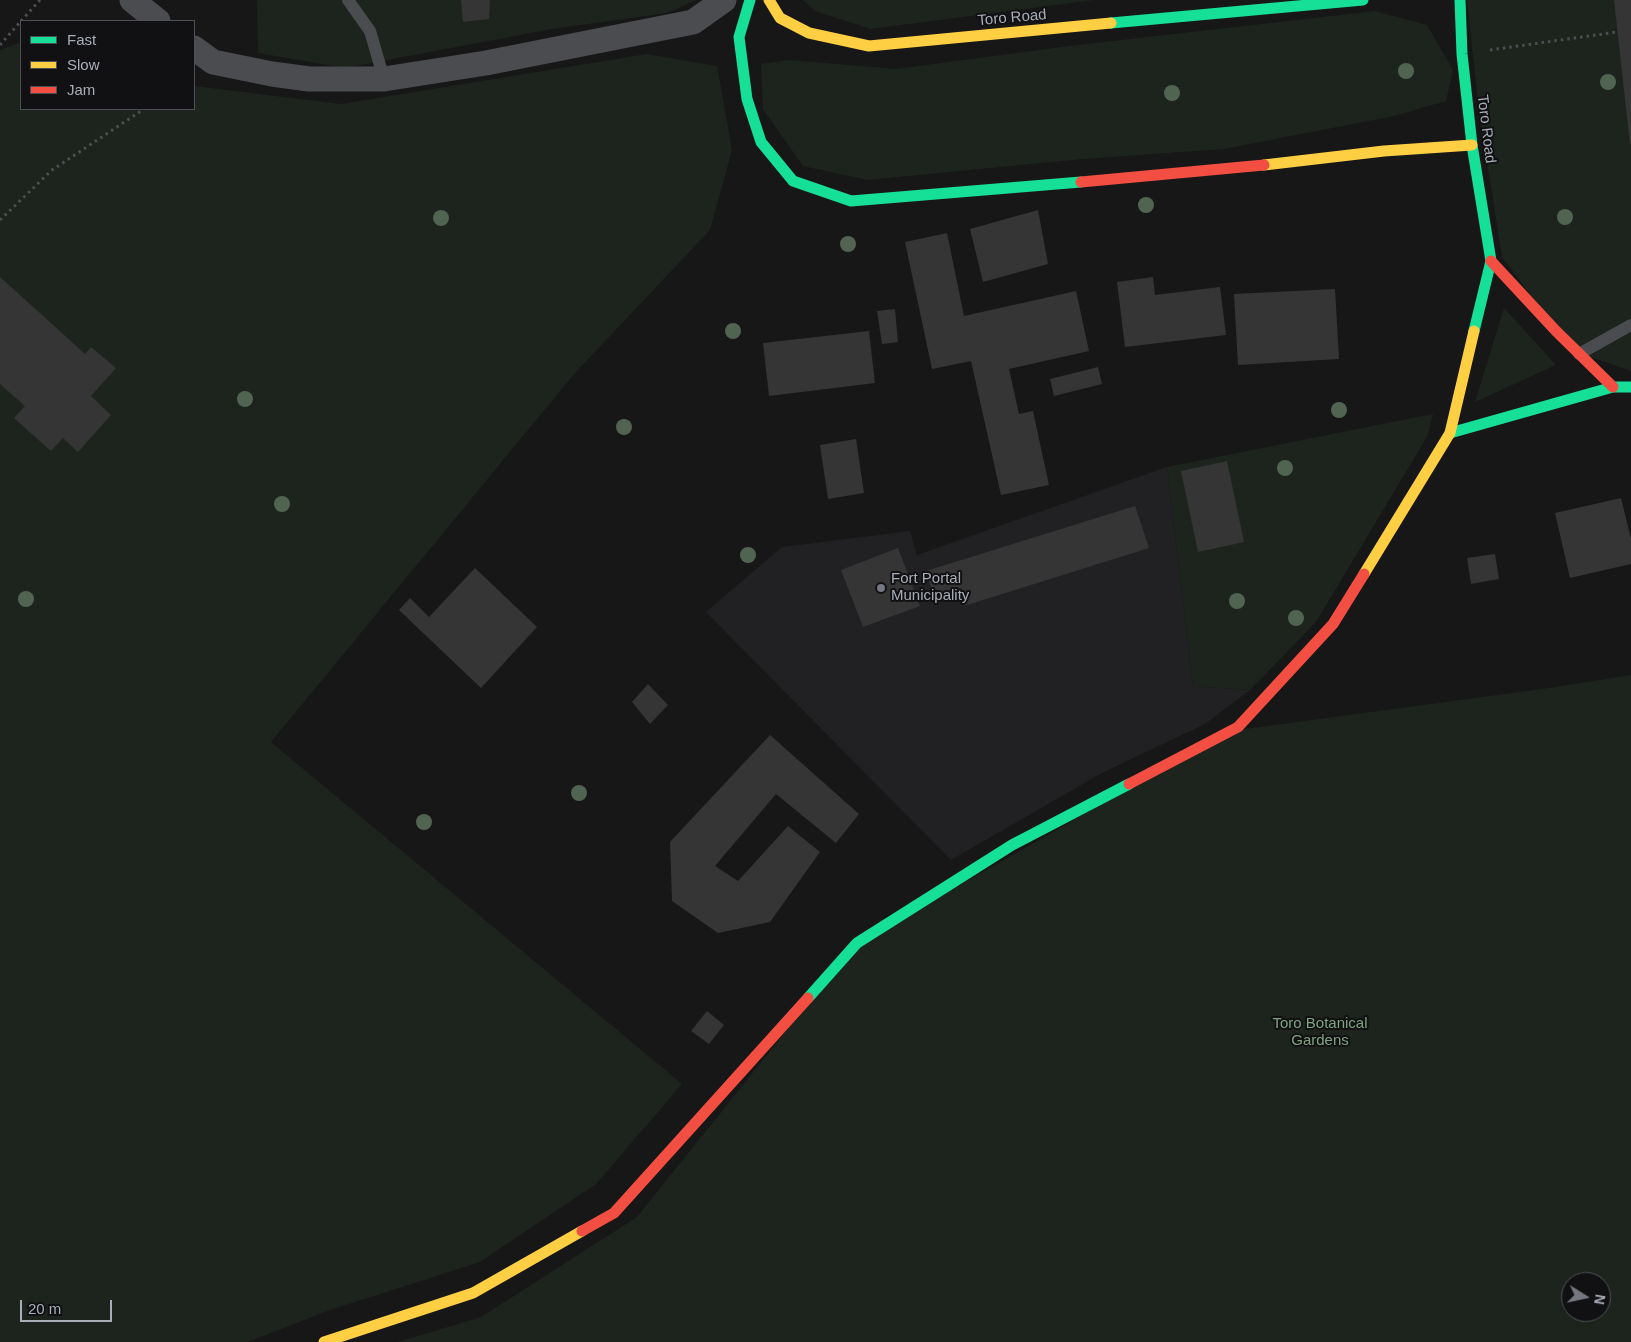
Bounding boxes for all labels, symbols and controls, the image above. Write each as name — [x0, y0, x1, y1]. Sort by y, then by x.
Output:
street label: Toro Road — [977, 6, 1047, 30]
legend — [20, 20, 195, 110]
text: Fast — [67, 31, 96, 48]
text: Slow — [67, 56, 100, 73]
text: Jam — [67, 81, 95, 98]
street label: Toro Road — [1473, 94, 1499, 164]
place label: Fort Portal Municipality — [891, 570, 969, 605]
marker: Fort Portal Municipality — [875, 582, 887, 594]
park label: Toro Botanical Gardens — [1272, 1015, 1368, 1050]
north arrow — [1561, 1272, 1611, 1322]
scale bar — [22, 1290, 115, 1322]
text: N — [1591, 1293, 1609, 1306]
text: 20 m — [28, 1300, 61, 1317]

